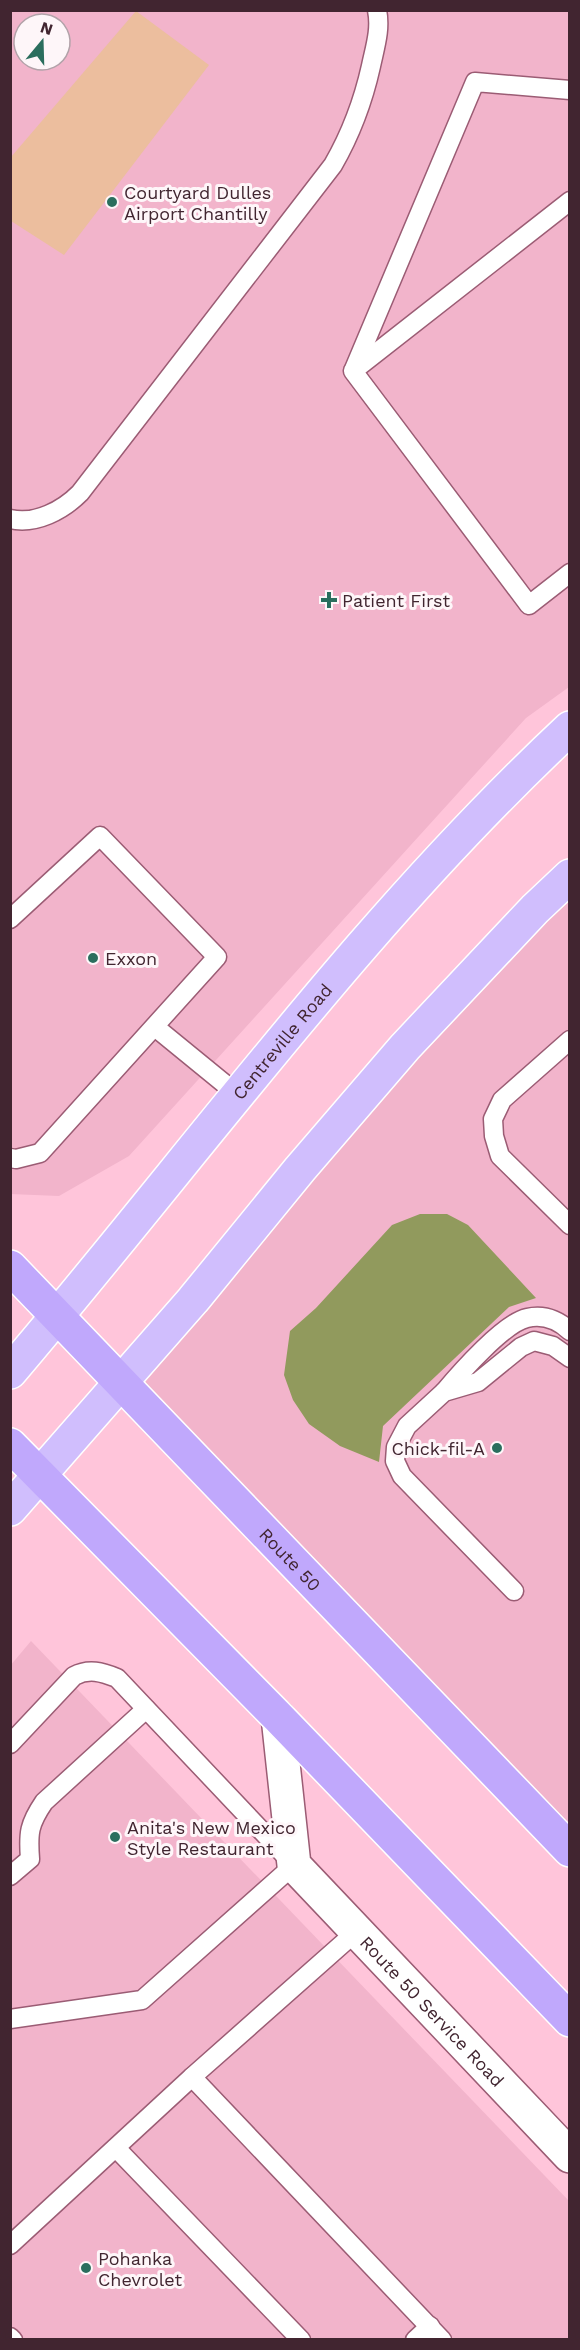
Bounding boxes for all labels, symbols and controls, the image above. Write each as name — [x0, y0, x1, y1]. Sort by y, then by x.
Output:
north arrow — [12, 12, 72, 72]
text: N — [38, 17, 55, 39]
place label: Courtyard Dulles Airport Chantilly — [124, 182, 271, 224]
marker: Courtyard Dulles Airport Chantilly — [105, 195, 119, 209]
place label: Patient First — [342, 590, 450, 611]
marker: Patient First — [320, 591, 338, 609]
place label: Exxon — [105, 948, 157, 969]
marker: Exxon — [86, 951, 100, 965]
street label: Centreville Road — [228, 979, 336, 1103]
place label: Chick-fil-A — [391, 1438, 485, 1459]
marker: Chick-fil-A — [490, 1441, 504, 1455]
street label: Route 50 — [255, 1523, 326, 1595]
place label: Anita's New Mexico Style Restaurant — [127, 1817, 296, 1859]
marker: Anita's New Mexico Style Restaurant — [108, 1830, 122, 1844]
street label: Route 50 Service Road — [356, 1931, 509, 2091]
place label: Pohanka Chevrolet — [98, 2248, 182, 2290]
marker: Pohanka Chevrolet — [79, 2261, 93, 2275]

